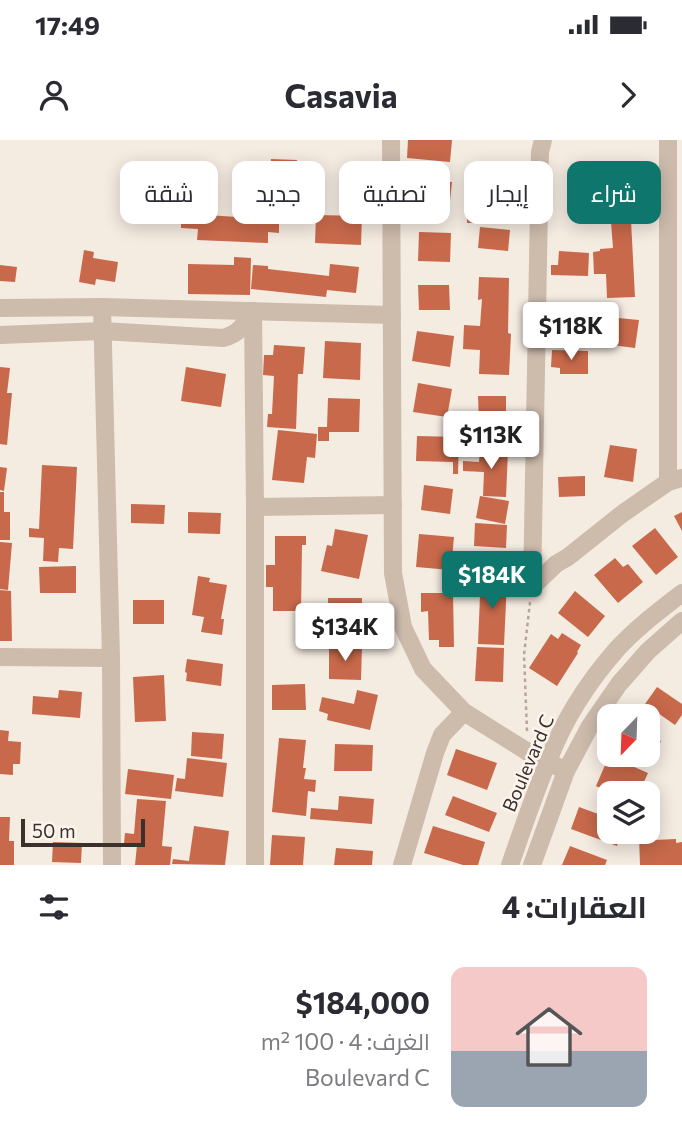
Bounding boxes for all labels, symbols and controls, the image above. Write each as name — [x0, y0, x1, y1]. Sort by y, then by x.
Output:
text: 17:49 — [35, 9, 100, 40]
text: Casavia — [284, 75, 398, 115]
icon: person — [35, 76, 73, 114]
icon: forward — [609, 76, 647, 114]
chip: شقة — [120, 161, 218, 224]
chip: جديد — [232, 161, 325, 224]
chip: تصفية — [339, 161, 450, 224]
chip: إيجار — [464, 161, 553, 224]
chip: شراء — [567, 161, 661, 224]
pin: $118K — [522, 302, 620, 362]
text: $118K — [539, 311, 603, 339]
pin: $113K — [442, 412, 540, 471]
text: $113K — [459, 420, 523, 448]
pin: $184K — [443, 552, 541, 611]
text: $184K — [458, 560, 526, 588]
pin: $134K — [296, 603, 394, 663]
text: $134K — [311, 612, 379, 640]
north arrow — [597, 704, 660, 766]
map controls — [597, 704, 660, 844]
street label: Boulevard C — [497, 711, 558, 815]
button: layers — [597, 781, 660, 844]
scale bar — [21, 816, 145, 848]
text: 50 m — [32, 819, 76, 842]
text: العقارات: 4 — [502, 887, 647, 924]
icon: filters — [35, 888, 73, 926]
text: $184,000 — [295, 983, 430, 1020]
icon: home — [507, 995, 591, 1079]
text: الغرف: 4 · 100 m² — [261, 1027, 430, 1055]
text: Boulevard C — [305, 1063, 430, 1091]

